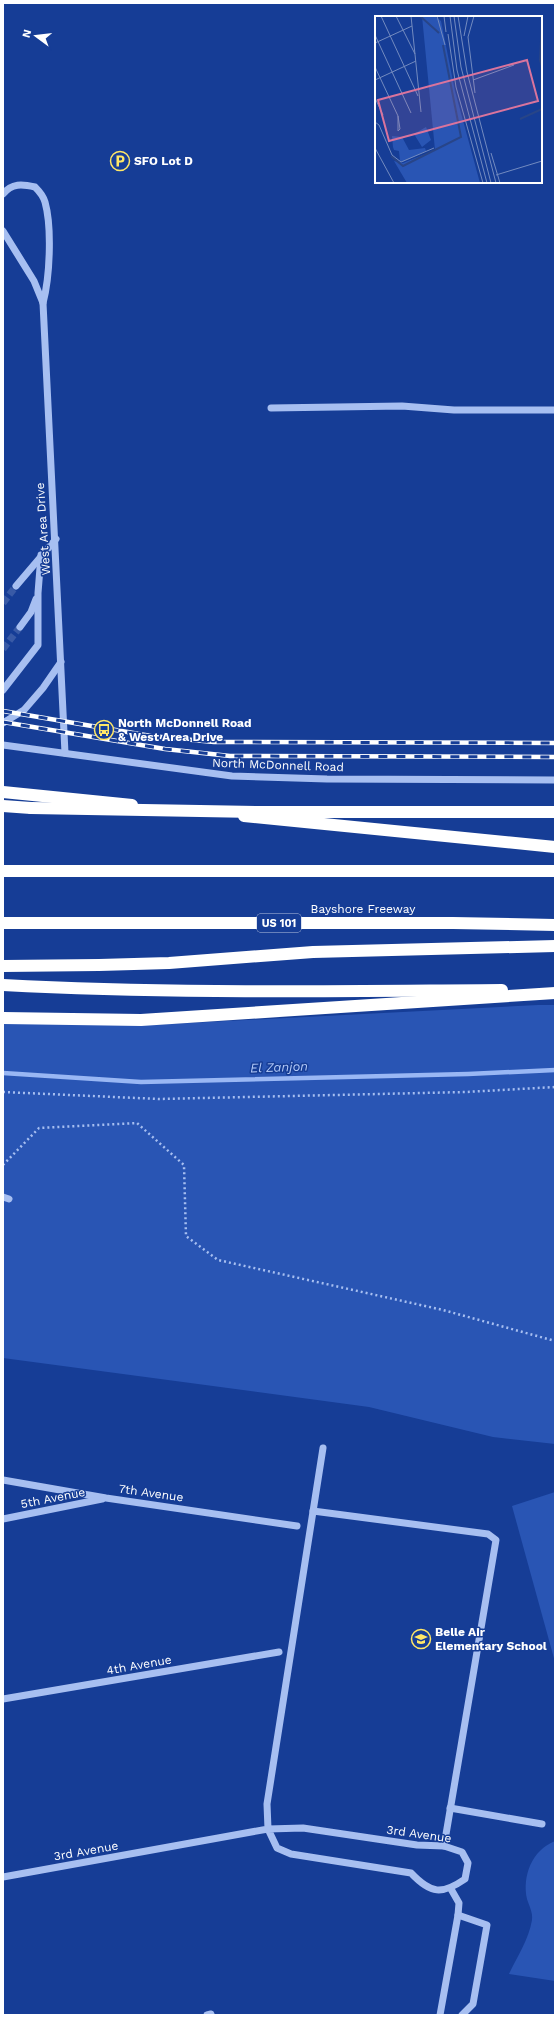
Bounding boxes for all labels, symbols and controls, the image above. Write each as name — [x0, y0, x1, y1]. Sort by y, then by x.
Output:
north arrow — [16, 16, 56, 56]
inset map — [375, 16, 542, 183]
text: N — [19, 28, 34, 39]
parking icon: SFO Lot D — [109, 150, 131, 172]
place label: SFO Lot D — [134, 154, 193, 168]
street label: West Area Drive — [33, 482, 53, 576]
place label: North McDonnell Road & West Area Drive — [118, 716, 252, 744]
bus stop icon: North McDonnell Road & West Area Drive — [93, 719, 115, 741]
street label: North McDonnell Road — [212, 756, 344, 774]
street label: Bayshore Freeway — [311, 902, 416, 916]
road number: US 101 — [257, 914, 301, 932]
water label: El Zanjon — [250, 1058, 308, 1076]
street label: 7th Avenue — [118, 1482, 184, 1504]
street label: 5th Avenue — [20, 1485, 87, 1511]
place label: Belle Air Elementary School — [435, 1625, 547, 1653]
school or university icon: Belle Air Elementary School — [410, 1628, 432, 1650]
street label: 4th Avenue — [105, 1652, 173, 1678]
street label: 3rd Avenue — [386, 1823, 452, 1845]
street label: 3rd Avenue — [53, 1838, 119, 1864]

